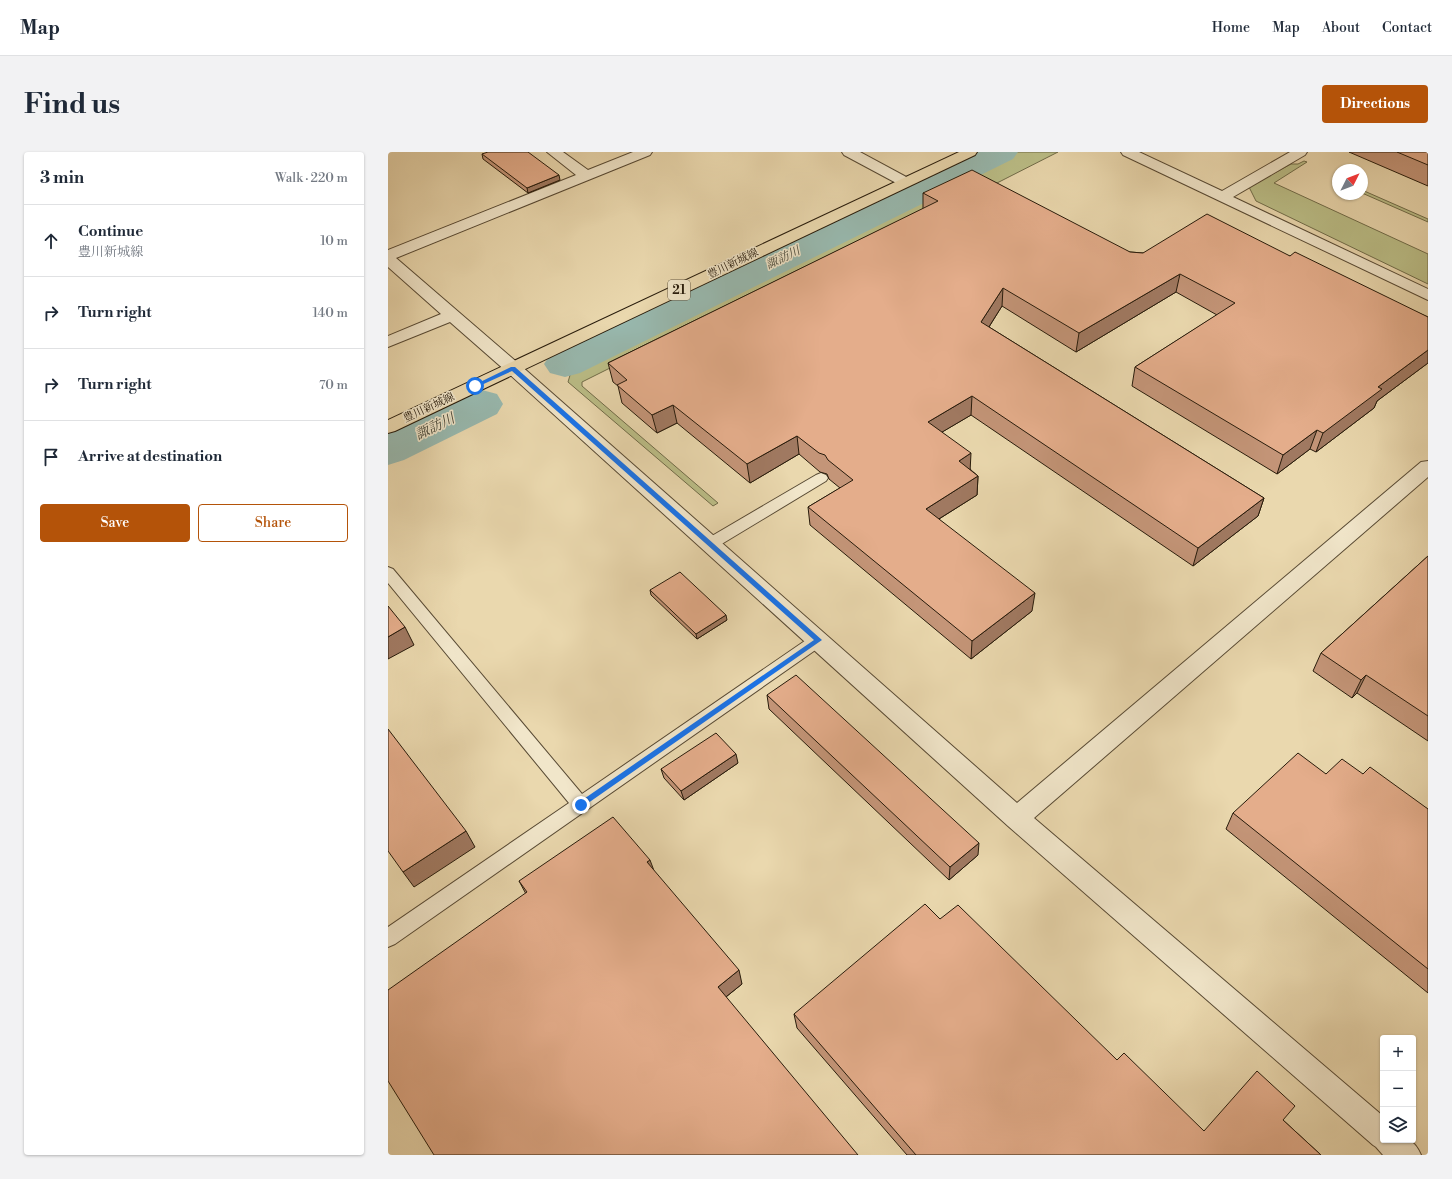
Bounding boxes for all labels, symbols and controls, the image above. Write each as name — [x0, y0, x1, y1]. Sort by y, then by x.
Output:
text: Map — [20, 16, 60, 40]
text: Home — [1212, 19, 1250, 37]
text: Map — [1272, 19, 1300, 37]
text: About — [1322, 19, 1360, 37]
text: Contact — [1382, 19, 1432, 37]
button: Directions — [1322, 85, 1428, 123]
text: Find us — [24, 87, 120, 122]
north arrow — [1332, 164, 1368, 200]
text: 3 min — [40, 167, 84, 189]
text: Walk · 220 m — [275, 170, 348, 186]
text: Continue — [78, 222, 143, 241]
icon: ahead — [40, 230, 62, 252]
text: 10 m — [320, 233, 348, 249]
water label: 諏訪川 — [764, 242, 804, 273]
text: 豊川新城線 — [78, 244, 143, 260]
street label: 豊川新城線 — [705, 246, 761, 282]
road number: 21 — [668, 280, 690, 300]
icon: right — [40, 302, 62, 324]
text: Turn right — [78, 303, 152, 322]
text: 140 m — [312, 305, 348, 321]
icon: right — [40, 374, 62, 396]
text: Turn right — [78, 375, 152, 394]
text: 70 m — [319, 377, 348, 393]
route start — [466, 377, 484, 395]
street label: 豊川新城線 — [401, 390, 457, 426]
water label: 諏訪川 — [412, 409, 460, 444]
icon: arrive — [40, 446, 62, 468]
text: Arrive at destination — [78, 447, 222, 466]
button: Save — [40, 504, 190, 542]
button: Share — [198, 504, 348, 542]
route end — [572, 796, 590, 814]
map controls — [1380, 1035, 1416, 1143]
button: + — [1380, 1035, 1416, 1071]
button: − — [1380, 1071, 1416, 1107]
button: layers — [1380, 1107, 1416, 1143]

